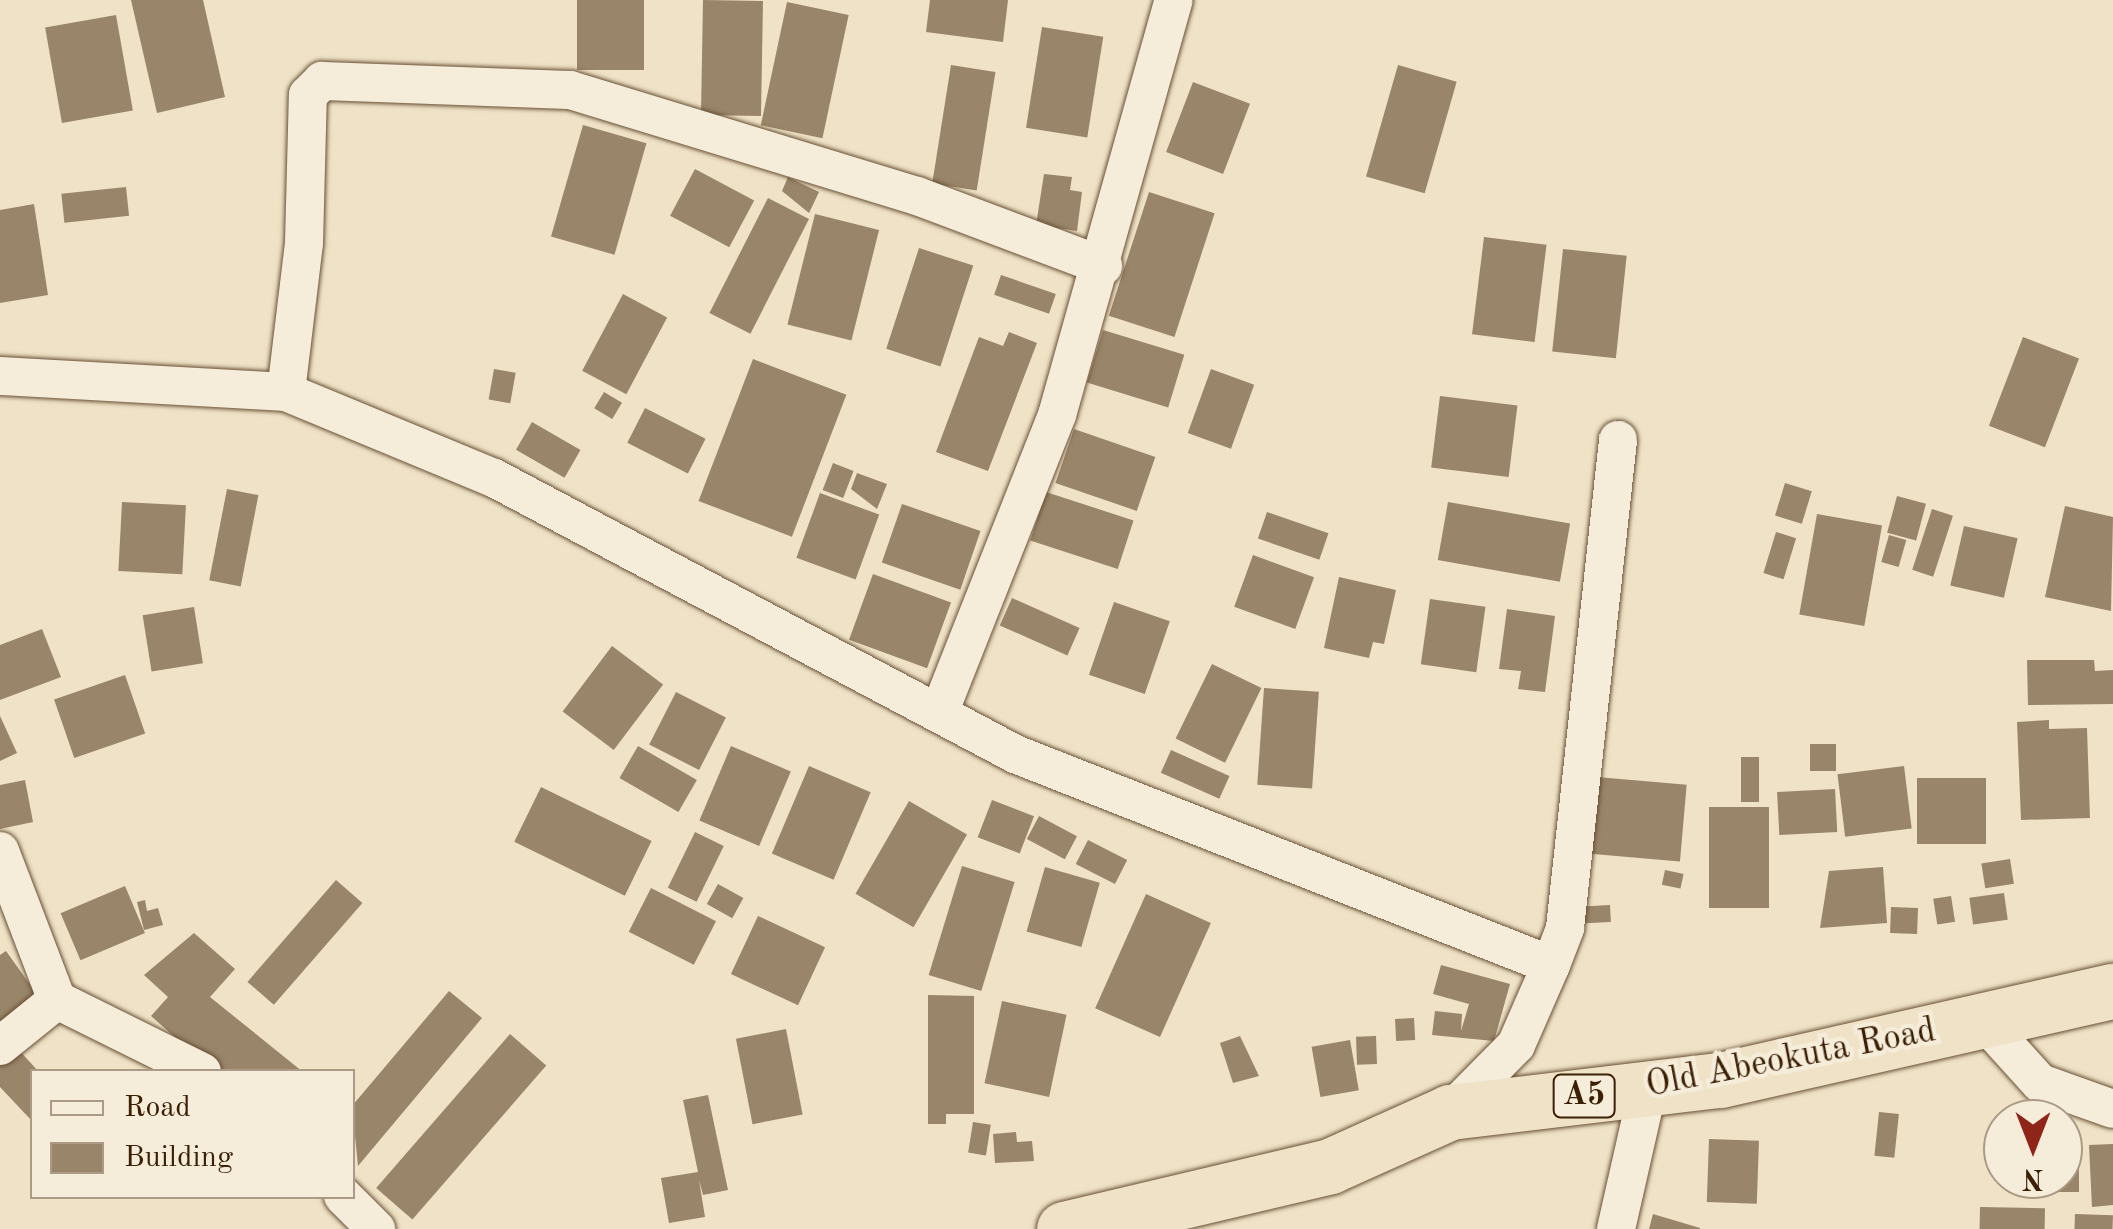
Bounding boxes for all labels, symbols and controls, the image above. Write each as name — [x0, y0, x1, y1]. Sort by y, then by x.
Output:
street label: Old Abeokuta Road — [1643, 1010, 1939, 1108]
legend — [30, 1069, 355, 1199]
road number: A5 — [1552, 1069, 1616, 1123]
text: Road — [124, 1093, 191, 1123]
north arrow — [1983, 1099, 2083, 1199]
text: Building — [124, 1143, 233, 1173]
text: N — [2022, 1163, 2044, 1191]

